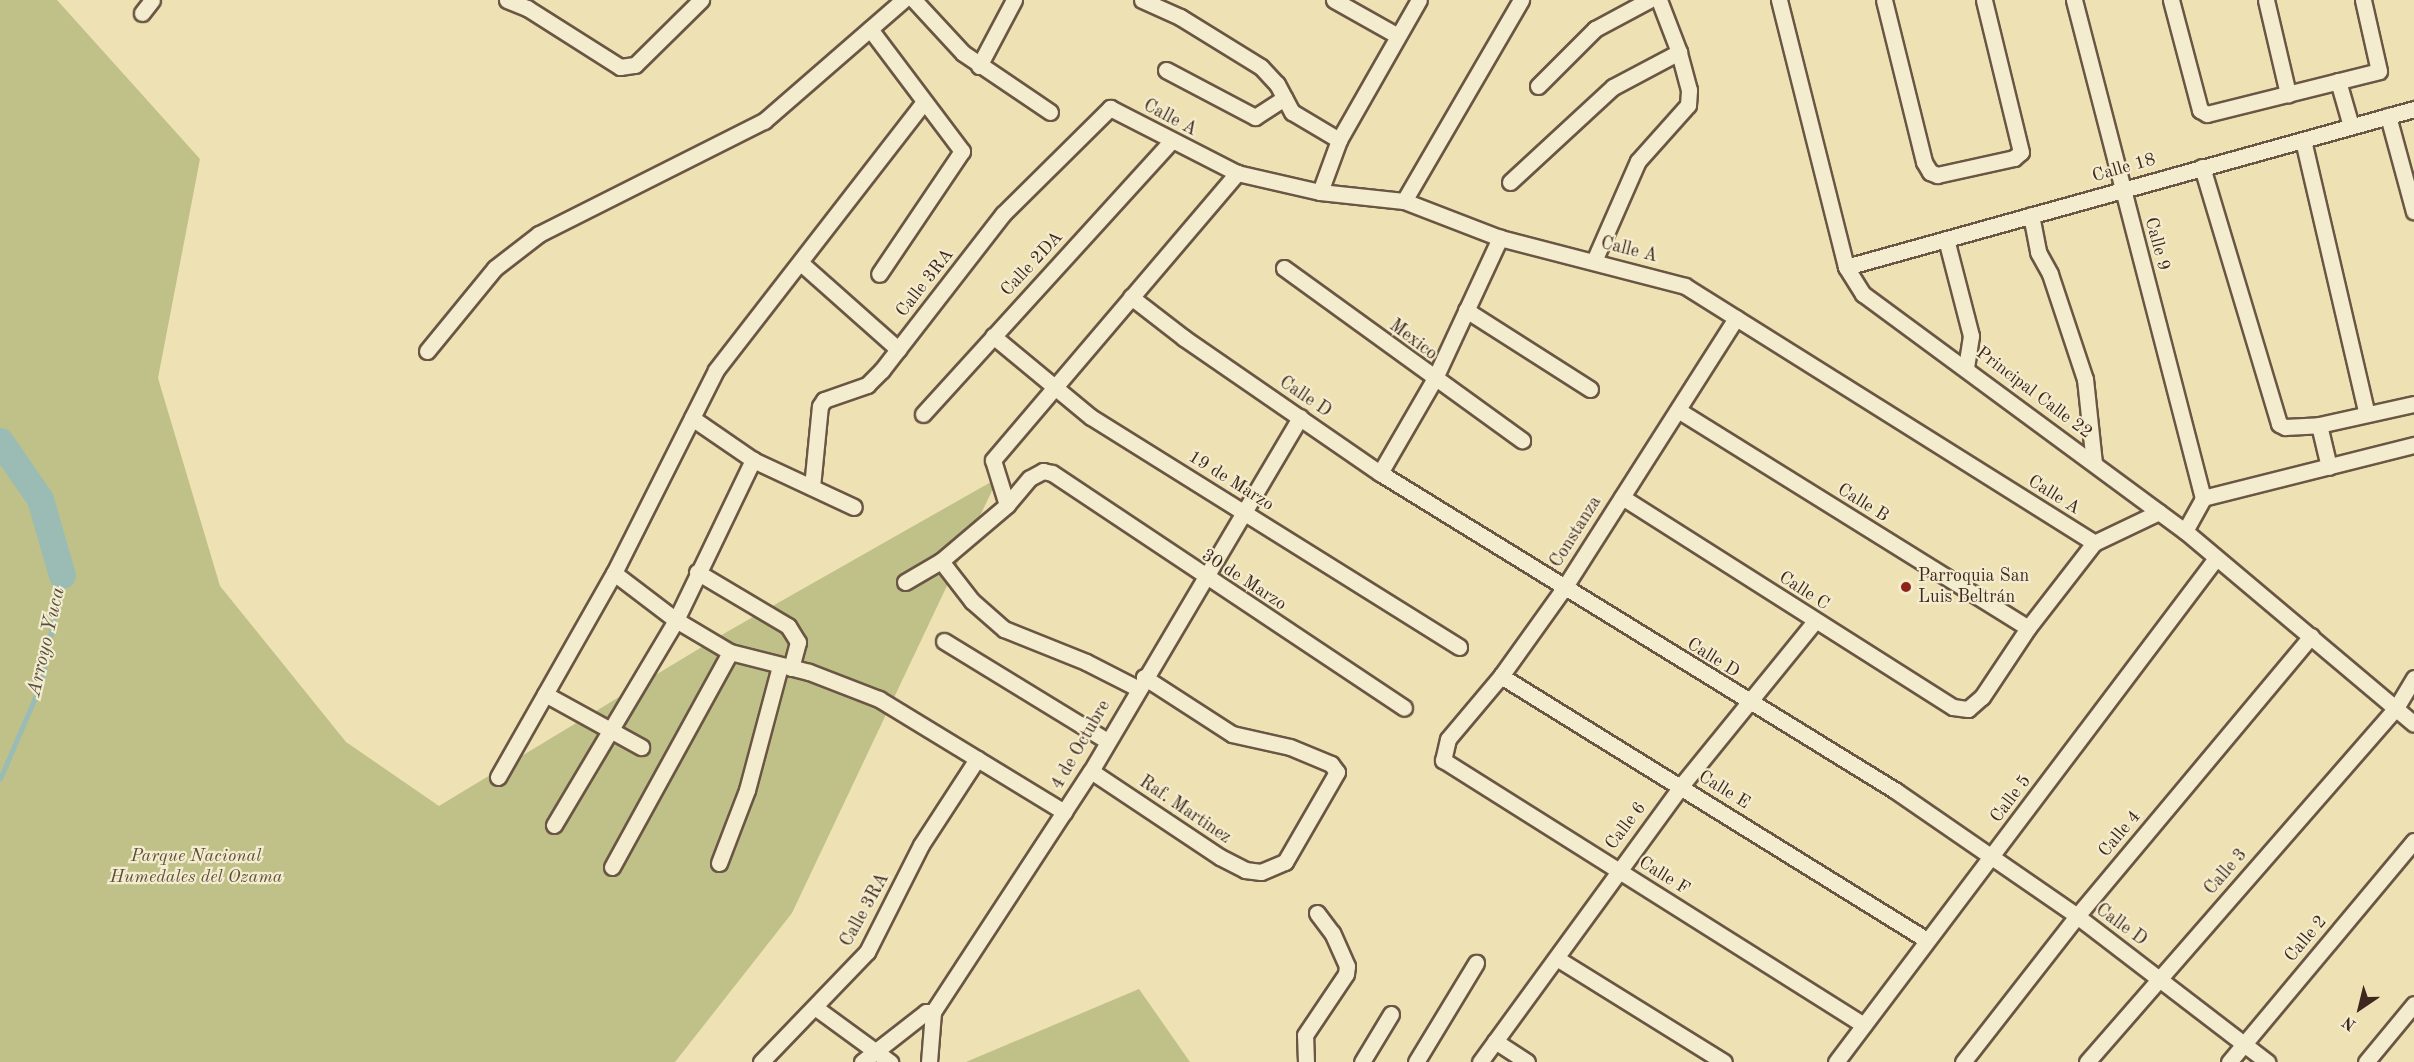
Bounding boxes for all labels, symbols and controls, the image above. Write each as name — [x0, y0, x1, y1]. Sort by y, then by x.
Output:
street label: Calle A — [1139, 95, 1201, 141]
street label: Calle 18 — [2090, 149, 2158, 187]
street label: Calle 9 — [2140, 215, 2174, 273]
street label: Calle 2DA — [996, 227, 1068, 301]
street label: Calle A — [1598, 233, 1660, 267]
street label: Calle 3RA — [892, 244, 958, 322]
street label: Mexico — [1385, 315, 1441, 365]
street label: Principal Calle 22 — [1972, 342, 2096, 444]
street label: Calle D — [1275, 372, 1335, 422]
street label: 19 de Marzo — [1184, 446, 1278, 516]
street label: Calle A — [2024, 471, 2084, 519]
street label: Calle B — [1833, 479, 1893, 527]
street label: Constanza — [1546, 492, 1606, 572]
street label: 30 de Marzo — [1198, 545, 1290, 615]
place label: Parroquia San Luis Beltrán — [1918, 566, 2029, 608]
street label: Calle C — [1775, 567, 1833, 615]
marker: Parroquia San Luis Beltrán — [1899, 580, 1913, 594]
water label: Arroyo Yuca — [23, 585, 71, 699]
street label: Calle D — [1683, 633, 1743, 683]
street label: 4 de Octubre — [1047, 697, 1115, 793]
street label: Calle E — [1694, 766, 1754, 814]
street label: Raf. Martinez — [1135, 771, 1235, 849]
street label: Calle 5 — [1986, 771, 2036, 827]
street label: Calle 6 — [1601, 798, 1651, 854]
street label: Calle 4 — [2094, 806, 2146, 862]
street label: Calle 3 — [2200, 844, 2252, 900]
park label: Parque Nacional Humedales del Ozama — [110, 846, 282, 888]
street label: Calle F — [1634, 852, 1694, 900]
street label: Calle 3RA — [836, 869, 894, 951]
street label: Calle D — [2091, 899, 2151, 951]
street label: Calle 2 — [2280, 911, 2332, 967]
north arrow — [2330, 978, 2390, 1038]
text: N — [2340, 1013, 2359, 1033]

